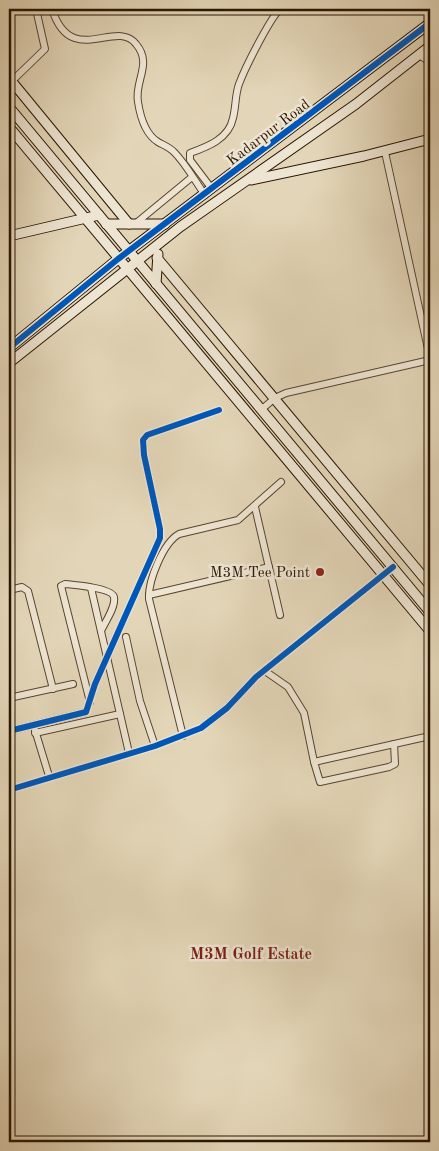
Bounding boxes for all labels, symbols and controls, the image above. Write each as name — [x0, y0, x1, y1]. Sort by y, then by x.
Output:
street label: Kadarpur Road — [225, 97, 313, 169]
place label: M3M Tee Point — [210, 566, 310, 581]
marker: M3M Tee Point — [314, 566, 326, 578]
district label: M3M Golf Estate — [190, 947, 312, 963]

